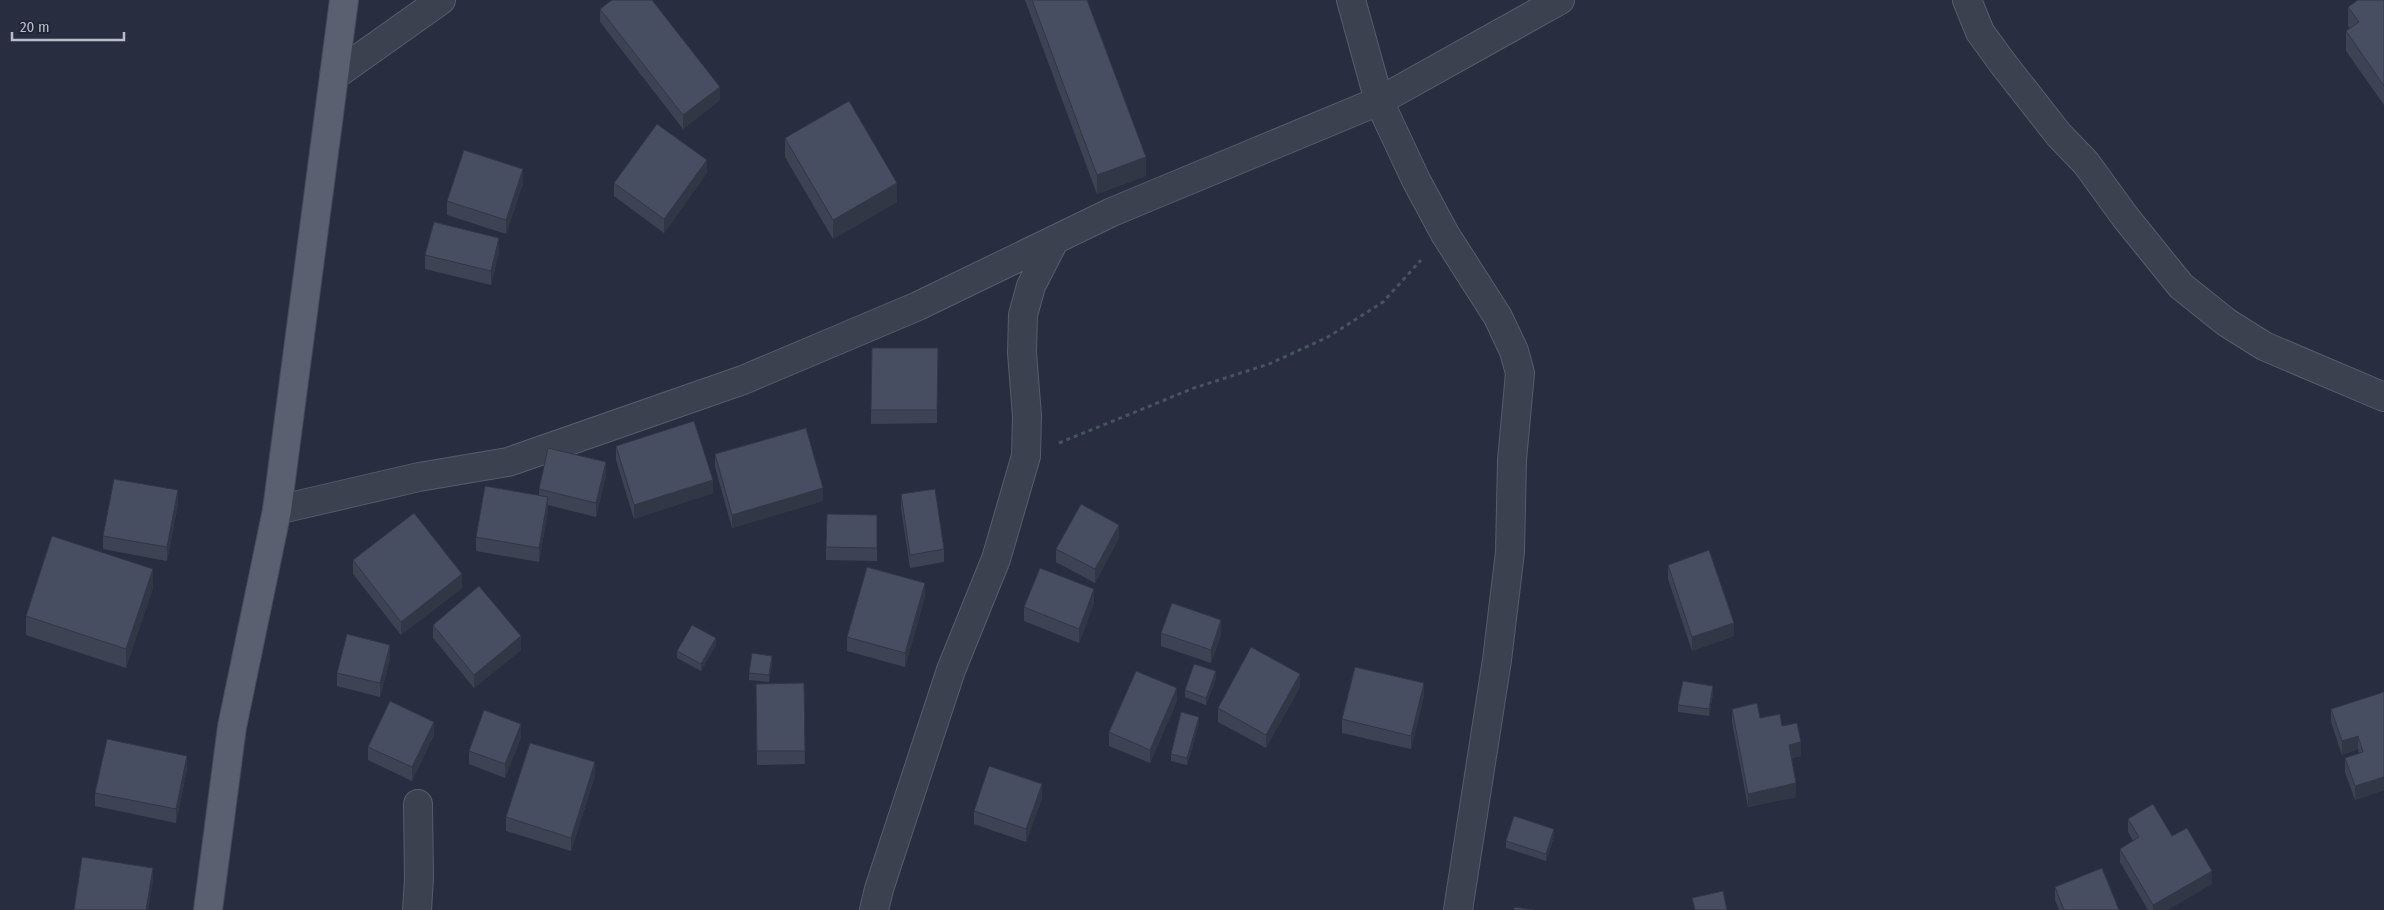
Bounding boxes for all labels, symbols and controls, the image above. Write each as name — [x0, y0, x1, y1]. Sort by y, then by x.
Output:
scale bar — [12, 10, 125, 42]
text: 20 m — [20, 18, 50, 36]

